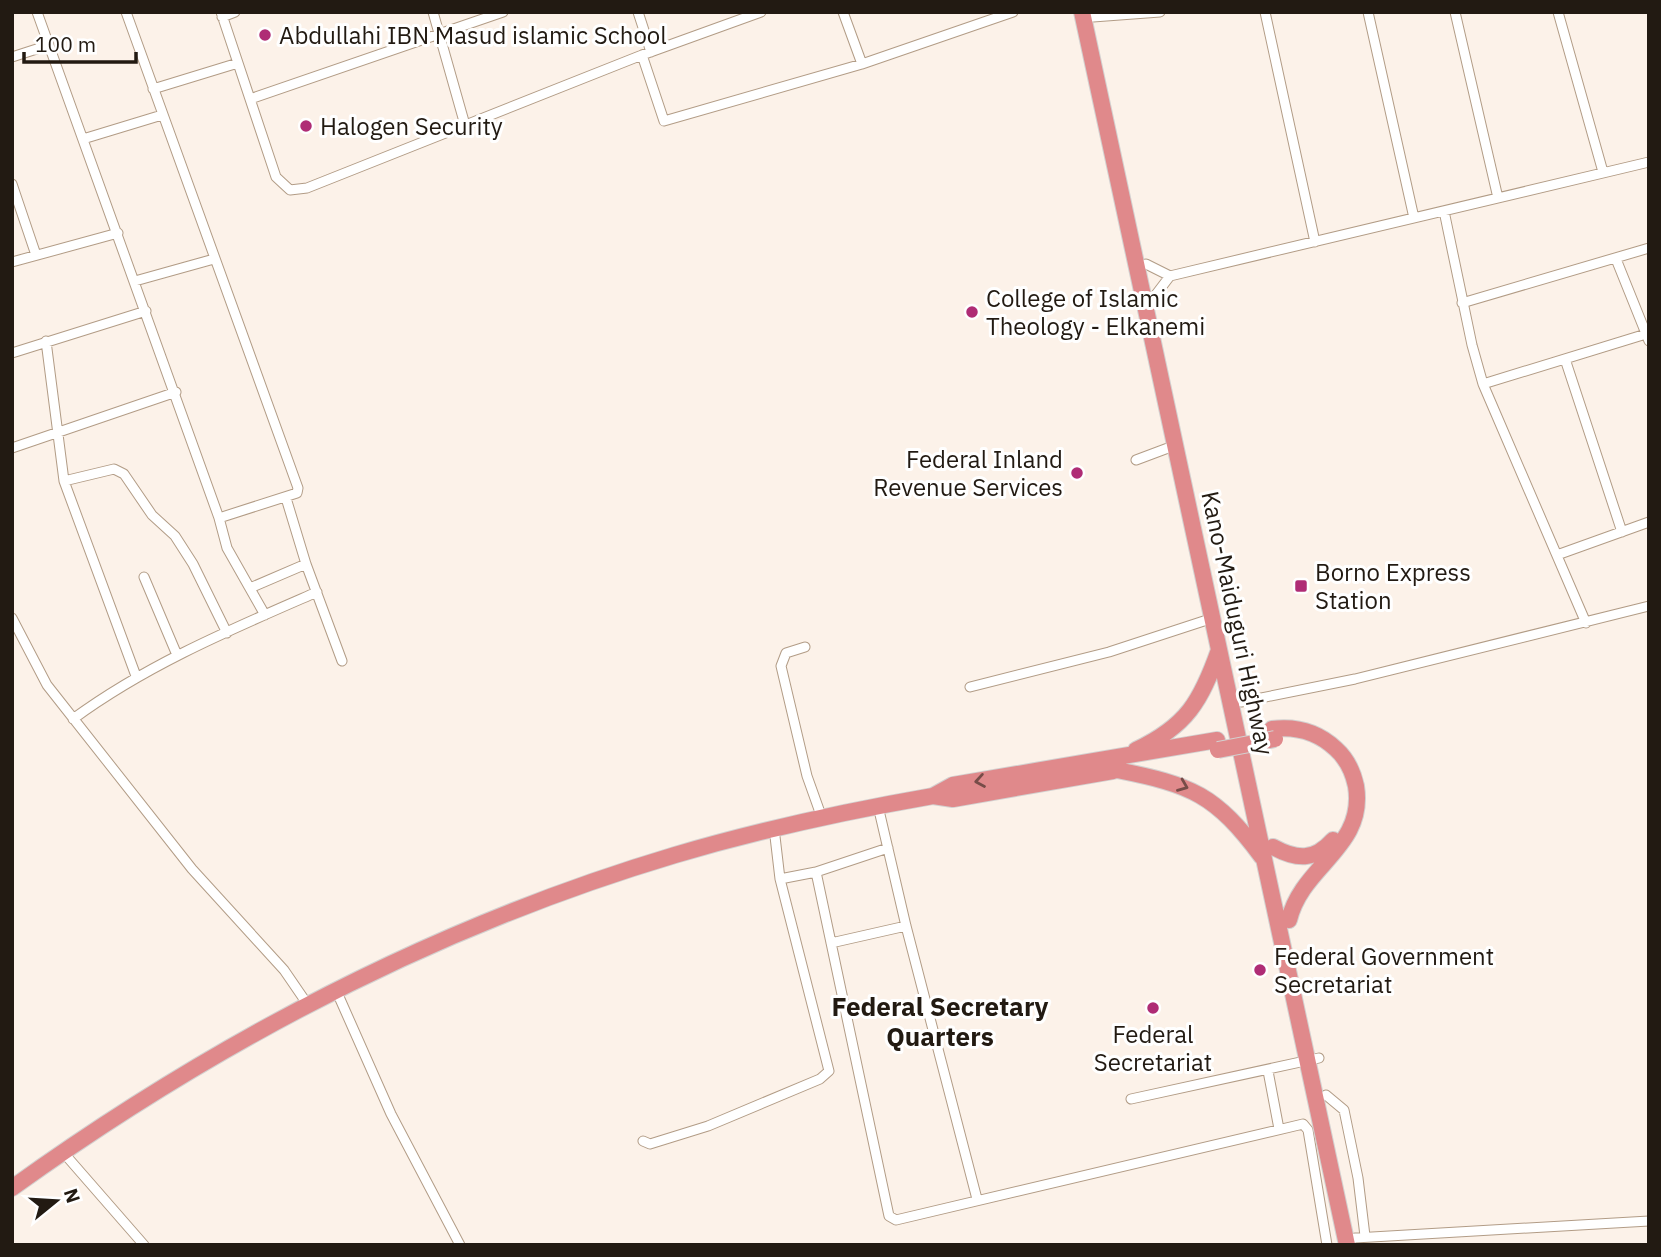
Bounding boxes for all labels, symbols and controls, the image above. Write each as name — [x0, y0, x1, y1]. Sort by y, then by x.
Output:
place label: Abdullahi IBN Masud islamic School — [279, 19, 667, 51]
scale bar — [24, 21, 136, 65]
marker: Abdullahi IBN Masud islamic School — [257, 27, 273, 43]
text: 100 m — [35, 30, 96, 58]
place label: Halogen Security — [320, 110, 503, 142]
marker: Halogen Security — [298, 118, 314, 134]
place label: College of Islamic Theology - Elkanemi — [986, 282, 1205, 342]
marker: College of Islamic Theology - Elkanemi — [964, 304, 980, 320]
place label: Federal Inland Revenue Services — [873, 443, 1063, 503]
marker: Federal Inland Revenue Services — [1069, 465, 1085, 481]
street label: Kano-Maiduguri Highway — [1194, 488, 1282, 758]
place label: Borno Express Station — [1315, 556, 1471, 616]
marker: Borno Express Station — [1293, 578, 1309, 594]
one-way arrow — [975, 773, 986, 788]
one-way arrow — [1176, 778, 1189, 792]
place label: Federal Government Secretariat — [1274, 940, 1494, 1000]
marker: Federal Government Secretariat — [1252, 962, 1268, 978]
district label: Federal Secretary Quarters — [832, 989, 1049, 1053]
marker: Federal Secretariat — [1145, 1000, 1161, 1016]
place label: Federal Secretariat — [1094, 1018, 1212, 1078]
north arrow — [21, 1166, 91, 1236]
text: N — [59, 1185, 86, 1206]

